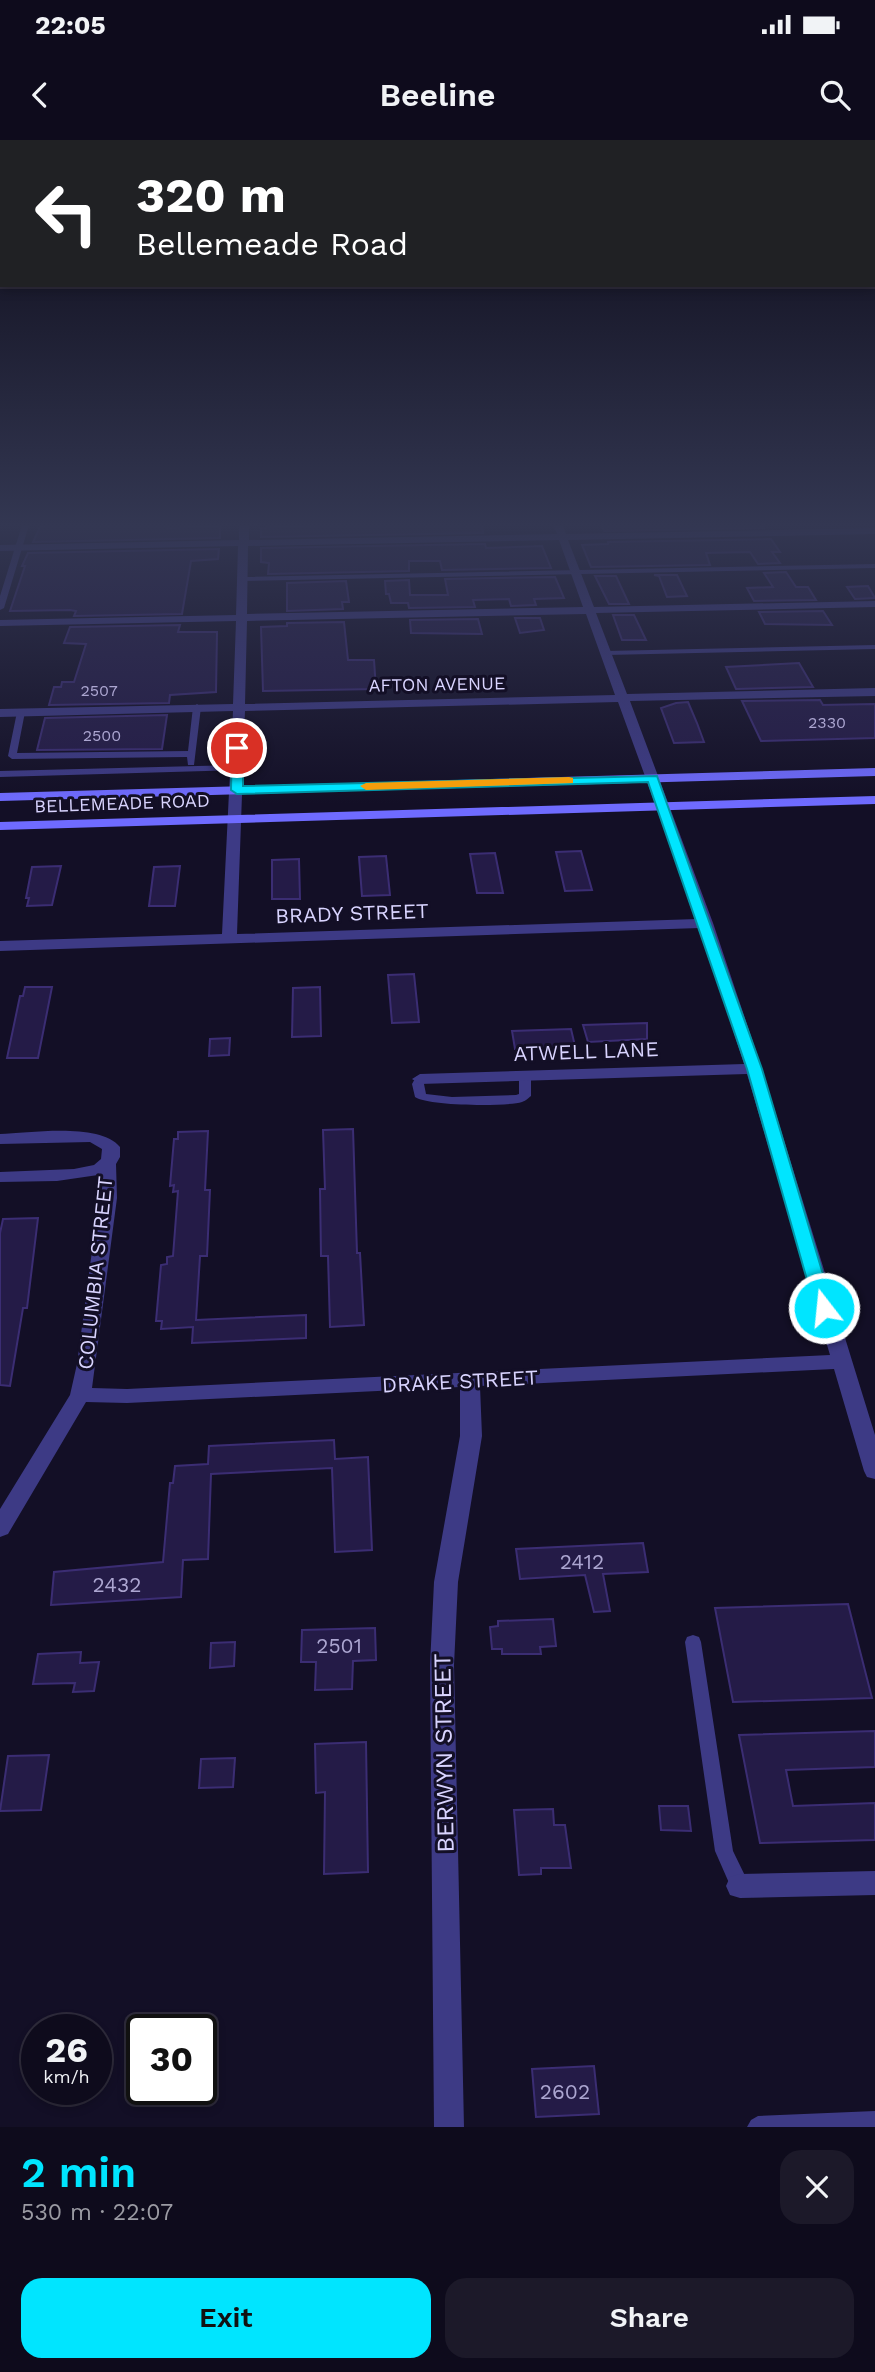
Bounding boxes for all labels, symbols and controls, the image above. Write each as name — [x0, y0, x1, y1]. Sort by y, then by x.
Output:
text: 22:05 — [35, 10, 106, 40]
icon: back — [21, 76, 59, 114]
text: Beeline — [379, 76, 496, 114]
icon: search — [816, 76, 854, 114]
text: 320 m — [136, 166, 286, 224]
icon: left — [21, 168, 112, 259]
text: Bellemeade Road — [136, 225, 408, 263]
street label: AFTON AVENUE — [368, 672, 506, 696]
house number: 2507 — [80, 681, 118, 700]
house number: 2330 — [808, 713, 846, 732]
pin — [207, 718, 267, 778]
house number: 2500 — [83, 726, 121, 745]
icon: arrive — [218, 729, 256, 767]
street label: BELLEMEADE ROAD — [34, 789, 210, 817]
street label: BRADY STREET — [275, 898, 429, 928]
street label: ATWELL LANE — [513, 1036, 659, 1066]
street label: COLUMBIA STREET — [72, 1175, 118, 1371]
position arrow — [787, 1271, 861, 1345]
street label: DRAKE STREET — [381, 1364, 539, 1398]
house number: 2412 — [560, 1549, 604, 1574]
house number: 2432 — [93, 1572, 141, 1597]
house number: 2501 — [316, 1633, 362, 1658]
street label: BERWYN STREET — [428, 1653, 460, 1853]
speed limit sign: 30 — [126, 2014, 217, 2105]
text: 26 — [45, 2029, 88, 2071]
text: km/h — [43, 2066, 90, 2087]
house number: 2602 — [540, 2079, 590, 2104]
text: 2 min — [21, 2148, 136, 2197]
button: close — [780, 2150, 854, 2224]
text: 530 m · 22:07 — [21, 2199, 173, 2226]
button: Exit — [21, 2278, 431, 2358]
button: Share — [445, 2278, 854, 2358]

